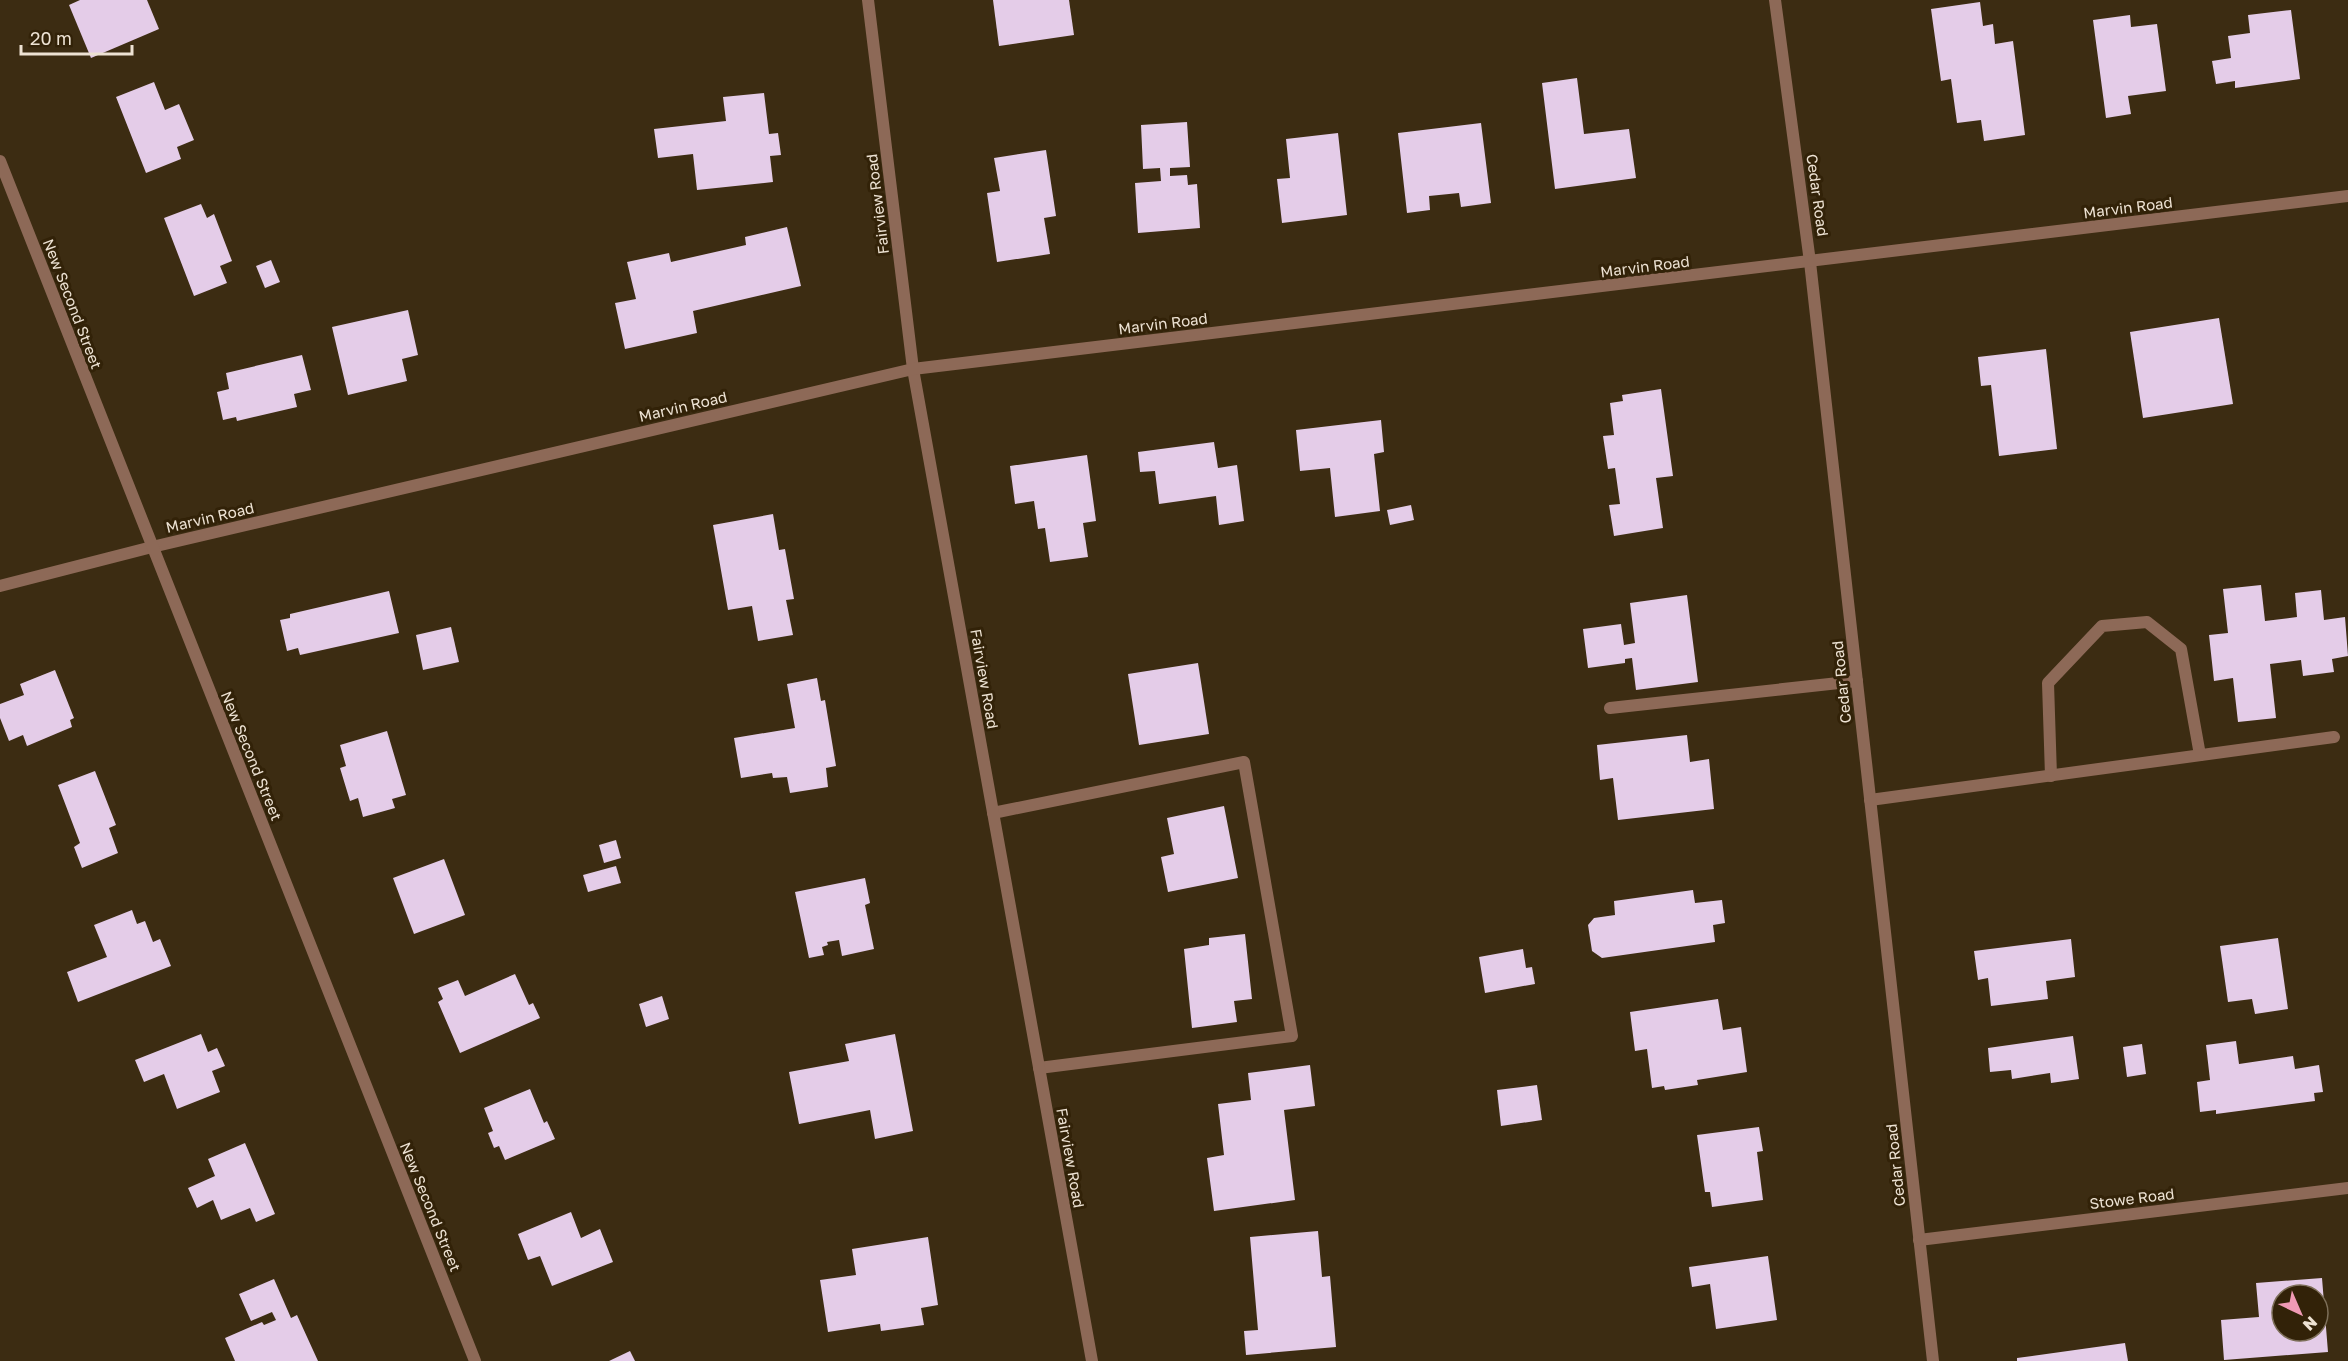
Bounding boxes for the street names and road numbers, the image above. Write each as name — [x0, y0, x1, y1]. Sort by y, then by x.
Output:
street label: Fairview Road — [862, 153, 892, 255]
street label: Cedar Road — [1803, 153, 1833, 237]
street label: Marvin Road — [2082, 193, 2174, 221]
street label: New Second Street — [40, 236, 106, 371]
street label: Marvin Road — [1599, 252, 1691, 280]
street label: Marvin Road — [1117, 309, 1209, 337]
street label: Marvin Road — [637, 387, 729, 425]
street label: Marvin Road — [164, 498, 256, 536]
street label: Fairview Road — [967, 628, 1003, 730]
street label: Cedar Road — [1828, 640, 1854, 724]
street label: New Second Street — [218, 688, 286, 823]
street label: Fairview Road — [1053, 1107, 1089, 1209]
street label: Cedar Road — [1882, 1123, 1908, 1207]
street label: New Second Street — [397, 1139, 465, 1274]
street label: Stowe Road — [2088, 1184, 2175, 1212]

